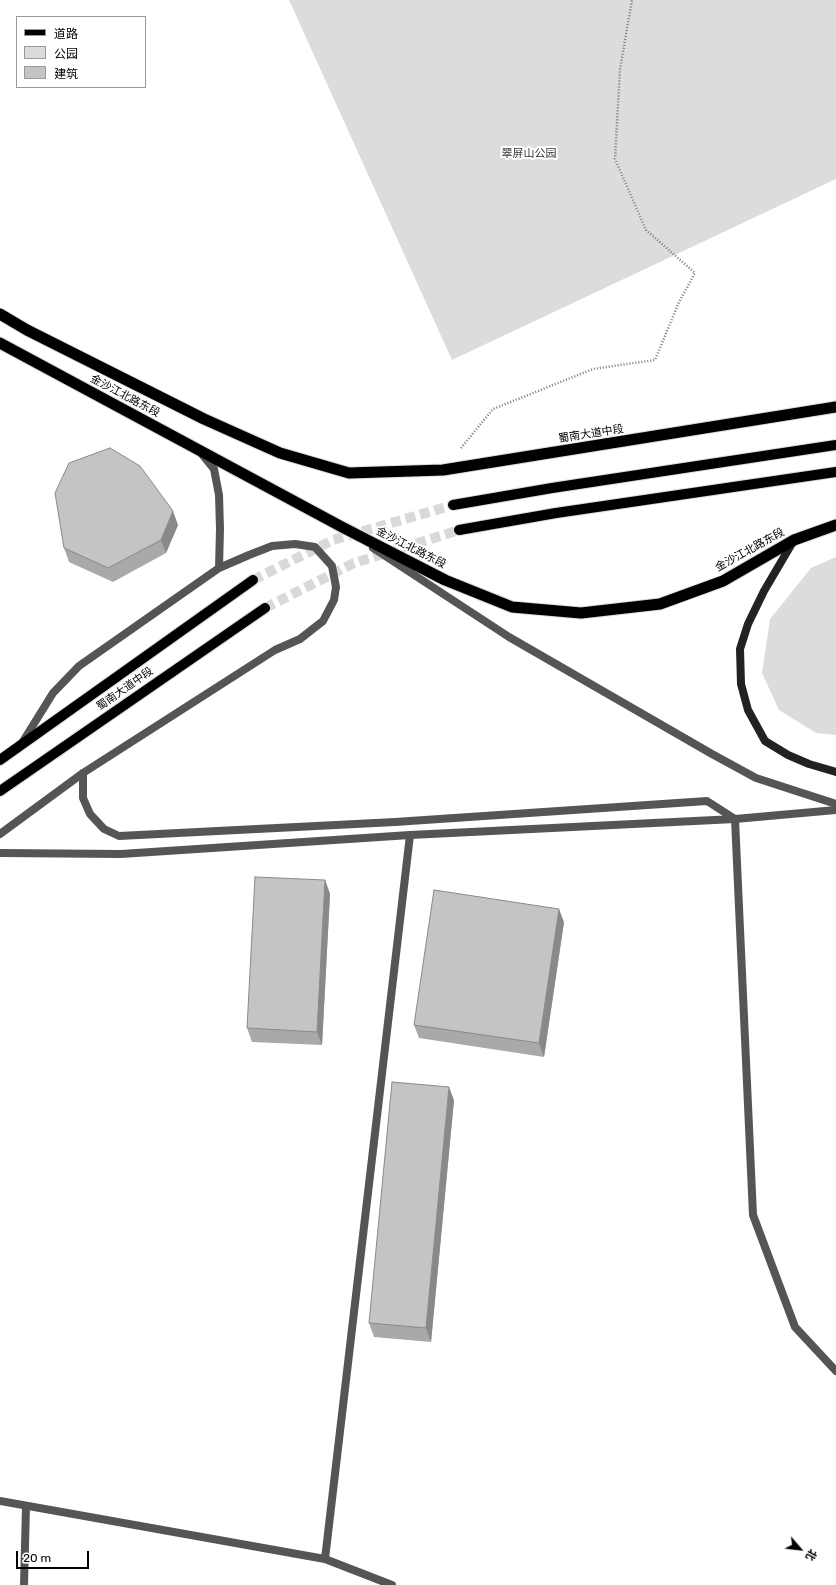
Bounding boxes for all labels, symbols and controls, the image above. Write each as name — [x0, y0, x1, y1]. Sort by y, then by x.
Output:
legend — [16, 16, 146, 88]
text: 道路 — [54, 27, 78, 41]
text: 公园 — [54, 47, 78, 61]
text: 建筑 — [54, 67, 78, 81]
park label: 翠屏山公园 — [502, 147, 556, 161]
street label: 金沙江北路东段 — [88, 372, 162, 420]
street label: 蜀南大道中段 — [557, 422, 625, 446]
street label: 金沙江北路东段 — [374, 525, 448, 571]
street label: 金沙江北路东段 — [713, 526, 787, 574]
street label: 蜀南大道中段 — [94, 665, 156, 713]
north arrow — [780, 1529, 820, 1569]
scale bar — [18, 1543, 91, 1569]
text: 北 — [803, 1547, 819, 1563]
text: 20 m — [23, 1551, 51, 1565]

